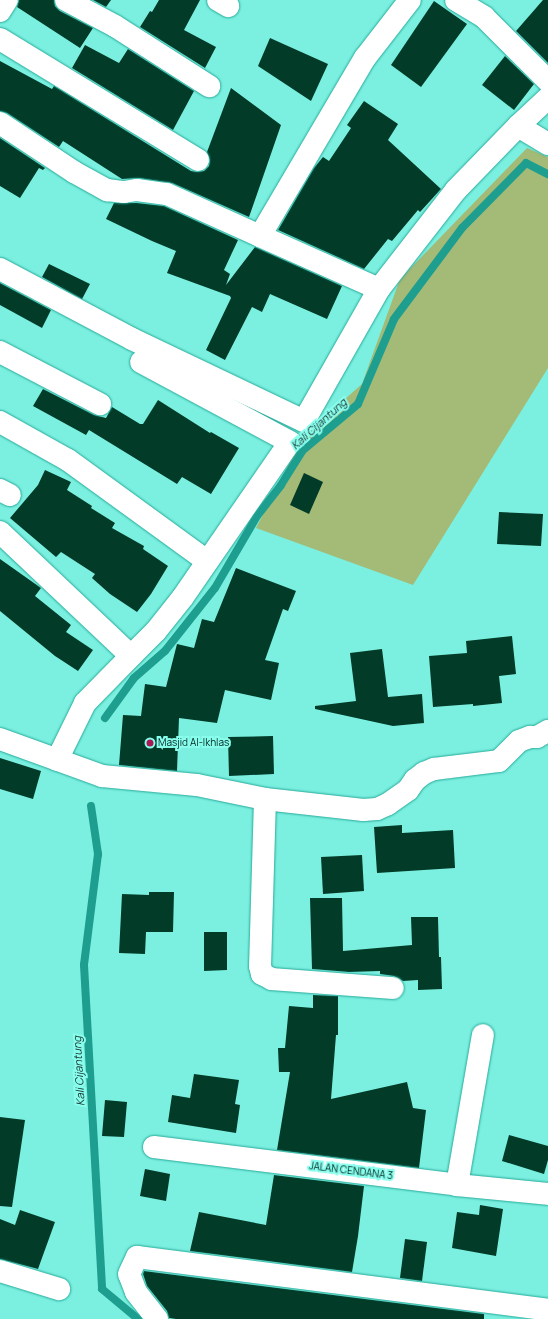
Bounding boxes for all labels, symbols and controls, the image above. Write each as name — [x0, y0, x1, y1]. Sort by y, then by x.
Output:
water label: Kali Cijantung — [289, 396, 349, 452]
place label: Masjid Al-Ikhlas — [158, 737, 229, 749]
marker: Masjid Al-Ikhlas — [145, 738, 155, 748]
water label: Kali Cijantung — [71, 1036, 87, 1106]
street label: JALAN CENDANA 3 — [308, 1160, 394, 1182]

